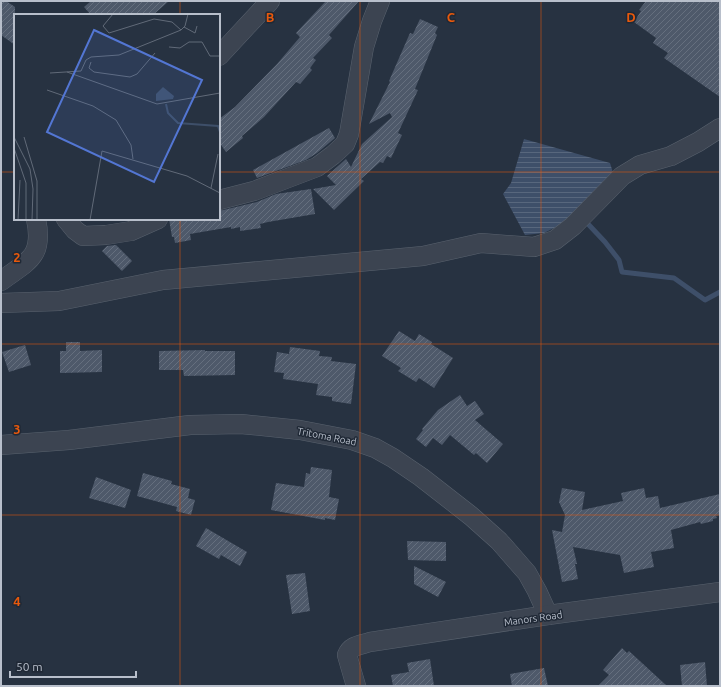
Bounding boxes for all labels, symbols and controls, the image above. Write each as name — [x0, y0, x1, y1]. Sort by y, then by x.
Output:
text: B — [266, 10, 275, 24]
text: C — [447, 10, 456, 24]
text: D — [626, 10, 636, 24]
inset map — [14, 14, 220, 220]
text: 2 — [13, 250, 21, 264]
text: 3 — [13, 422, 21, 436]
street label: Tritoma Road — [296, 425, 358, 448]
text: 4 — [13, 594, 21, 608]
street label: Manors Road — [503, 609, 563, 628]
scale bar — [10, 653, 136, 679]
text: 50 m — [16, 660, 43, 673]

